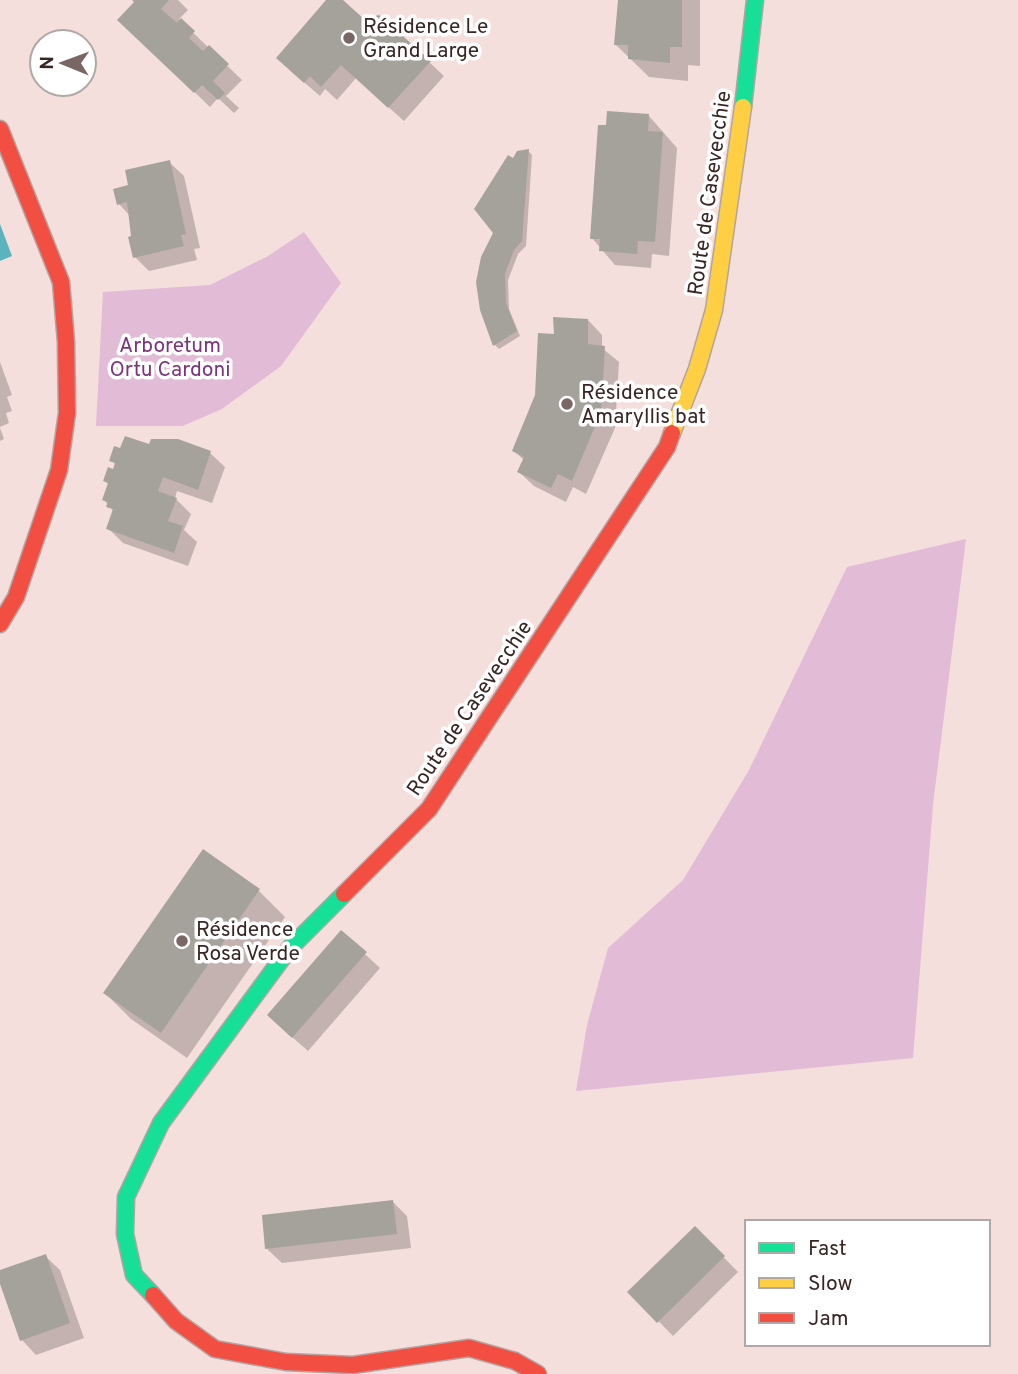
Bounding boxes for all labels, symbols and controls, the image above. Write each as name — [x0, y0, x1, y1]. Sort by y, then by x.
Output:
place label: Résidence Le Grand Large — [363, 14, 488, 65]
north arrow — [28, 28, 98, 98]
marker: Résidence Le Grand Large — [341, 30, 357, 46]
text: N — [36, 56, 60, 70]
street label: Route de Casevecchie — [683, 89, 738, 297]
park label: Arboretum Ortu Cardoni — [109, 333, 231, 384]
place label: Résidence Amaryllis bat — [581, 380, 706, 431]
marker: Résidence Amaryllis bat — [559, 396, 575, 412]
street label: Route de Casevecchie — [401, 616, 539, 802]
place label: Résidence Rosa Verde — [196, 917, 300, 968]
marker: Résidence Rosa Verde — [174, 933, 190, 949]
legend — [745, 1220, 990, 1346]
text: Fast — [808, 1236, 847, 1263]
text: Slow — [808, 1271, 853, 1298]
text: Jam — [808, 1306, 849, 1333]

